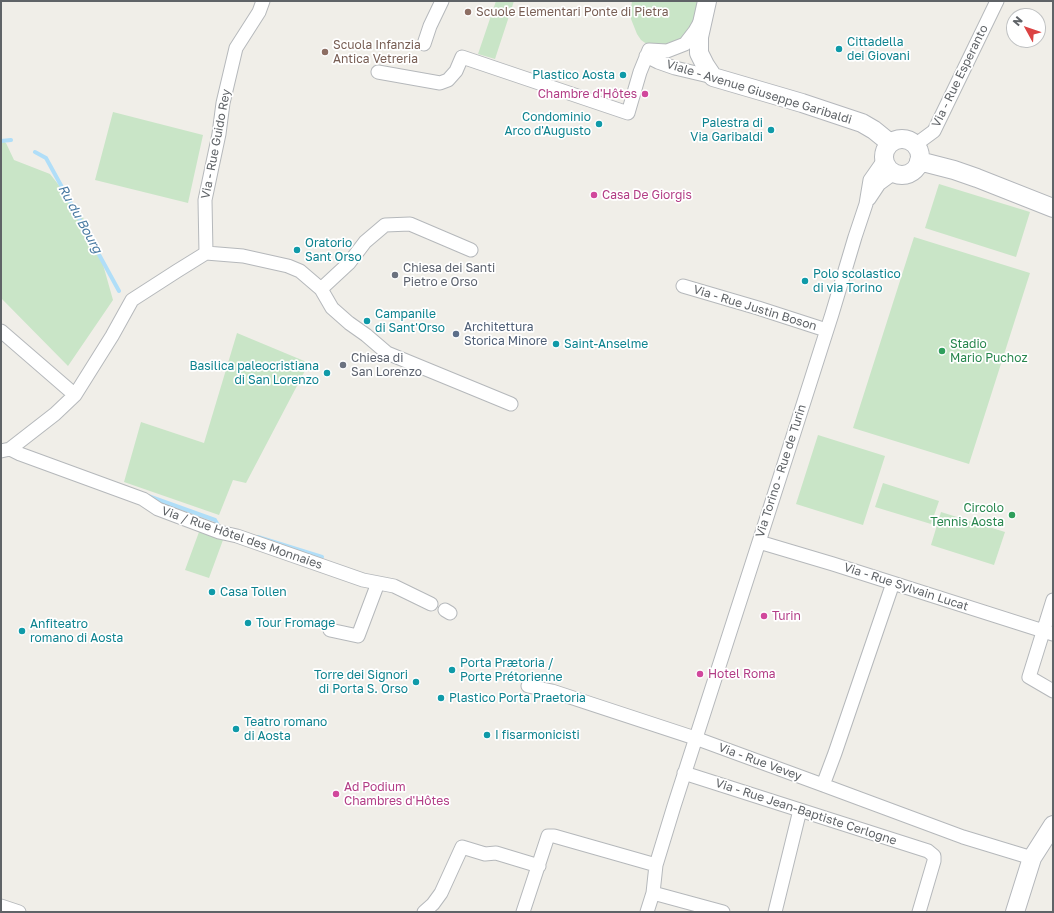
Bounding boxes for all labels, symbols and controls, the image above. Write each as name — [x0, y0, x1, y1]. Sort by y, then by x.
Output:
place label: Scuole Elementari Ponte di Pietra — [476, 5, 668, 19]
marker: Scuole Elementari Ponte di Pietra — [463, 7, 473, 17]
north arrow — [1006, 8, 1046, 48]
text: N — [1010, 13, 1025, 28]
street label: Via - Rue Esperanto — [929, 22, 991, 130]
place label: Cittadella dei Giovani — [847, 35, 910, 63]
place label: Scuola Infanzia Antica Vetreria — [333, 38, 421, 66]
marker: Cittadella dei Giovani — [834, 44, 844, 54]
marker: Scuola Infanzia Antica Vetreria — [320, 47, 330, 57]
street label: Viale - Avenue Giuseppe Garibaldi — [665, 57, 853, 127]
place label: Plastico Aosta — [532, 68, 615, 82]
marker: Plastico Aosta — [618, 70, 628, 80]
place label: Chambre d'Hôtes — [538, 87, 637, 101]
street label: Via - Rue Guido Rey — [198, 88, 234, 200]
marker: Chambre d'Hôtes — [640, 89, 650, 99]
place label: Condominio Arco d'Augusto — [505, 110, 591, 138]
place label: Palestra di Via Garibaldi — [690, 116, 763, 144]
marker: Condominio Arco d'Augusto — [594, 119, 604, 129]
marker: Palestra di Via Garibaldi — [766, 125, 776, 135]
water label: Ru du Bourg — [55, 182, 105, 256]
place label: Casa De Giorgis — [602, 188, 692, 202]
marker: Casa De Giorgis — [589, 190, 599, 200]
place label: Oratorio Sant Orso — [305, 236, 362, 264]
marker: Oratorio Sant Orso — [292, 245, 302, 255]
place label: Chiesa dei Santi Pietro e Orso — [403, 261, 495, 289]
place label: Polo scolastico di via Torino — [813, 267, 901, 295]
marker: Chiesa dei Santi Pietro e Orso — [390, 270, 400, 280]
marker: Polo scolastico di via Torino — [800, 276, 810, 286]
street label: Via - Rue Justin Boson — [691, 282, 819, 334]
place label: Campanile di Sant'Orso — [375, 307, 445, 335]
marker: Campanile di Sant'Orso — [362, 316, 372, 326]
place label: Architettura Storica Minore — [464, 320, 547, 348]
marker: Architettura Storica Minore — [451, 329, 461, 339]
place label: Saint-Anselme — [564, 337, 648, 351]
place label: Stadio Mario Puchoz — [950, 337, 1028, 365]
marker: Saint-Anselme — [551, 339, 561, 349]
marker: Stadio Mario Puchoz — [937, 346, 947, 356]
place label: Chiesa di San Lorenzo — [351, 351, 422, 379]
place label: Basilica paleocristiana di San Lorenzo — [189, 359, 319, 387]
marker: Chiesa di San Lorenzo — [338, 360, 348, 370]
marker: Basilica paleocristiana di San Lorenzo — [322, 368, 332, 378]
street label: Via Torino - Rue de Turin — [753, 403, 809, 539]
place label: Circolo Tennis Aosta — [930, 501, 1004, 529]
street label: Via / Rue Hôtel des Monnaies — [160, 504, 324, 572]
marker: Circolo Tennis Aosta — [1007, 510, 1017, 520]
street label: Via - Rue Sylvain Lucat — [842, 560, 970, 614]
place label: Casa Tollen — [220, 585, 287, 599]
marker: Casa Tollen — [207, 587, 217, 597]
place label: Turin — [772, 609, 801, 623]
marker: Turin — [759, 611, 769, 621]
place label: Tour Fromage — [256, 616, 335, 630]
place label: Anfiteatro romano di Aosta — [30, 617, 123, 645]
marker: Tour Fromage — [243, 618, 253, 628]
marker: Anfiteatro romano di Aosta — [17, 626, 27, 636]
place label: Porta Prætoria / Porte Prétorienne — [460, 656, 563, 684]
marker: Porta Prætoria / Porte Prétorienne — [447, 665, 457, 675]
place label: Hotel Roma — [708, 667, 776, 681]
place label: Torre dei Signori di Porta S. Orso — [314, 668, 408, 696]
marker: Hotel Roma — [695, 669, 705, 679]
marker: Torre dei Signori di Porta S. Orso — [411, 677, 421, 687]
place label: Plastico Porta Praetoria — [449, 691, 586, 705]
marker: Plastico Porta Praetoria — [436, 693, 446, 703]
place label: Teatro romano di Aosta — [244, 715, 327, 743]
marker: Teatro romano di Aosta — [231, 724, 241, 734]
place label: I fisarmonicisti — [495, 728, 580, 742]
marker: I fisarmonicisti — [482, 730, 492, 740]
street label: Via - Rue Vevey — [716, 740, 804, 784]
street label: Via - Rue Jean-Baptiste Cerlogne — [713, 776, 899, 848]
place label: Ad Podium Chambres d'Hôtes — [344, 780, 450, 808]
marker: Ad Podium Chambres d'Hôtes — [331, 789, 341, 799]

